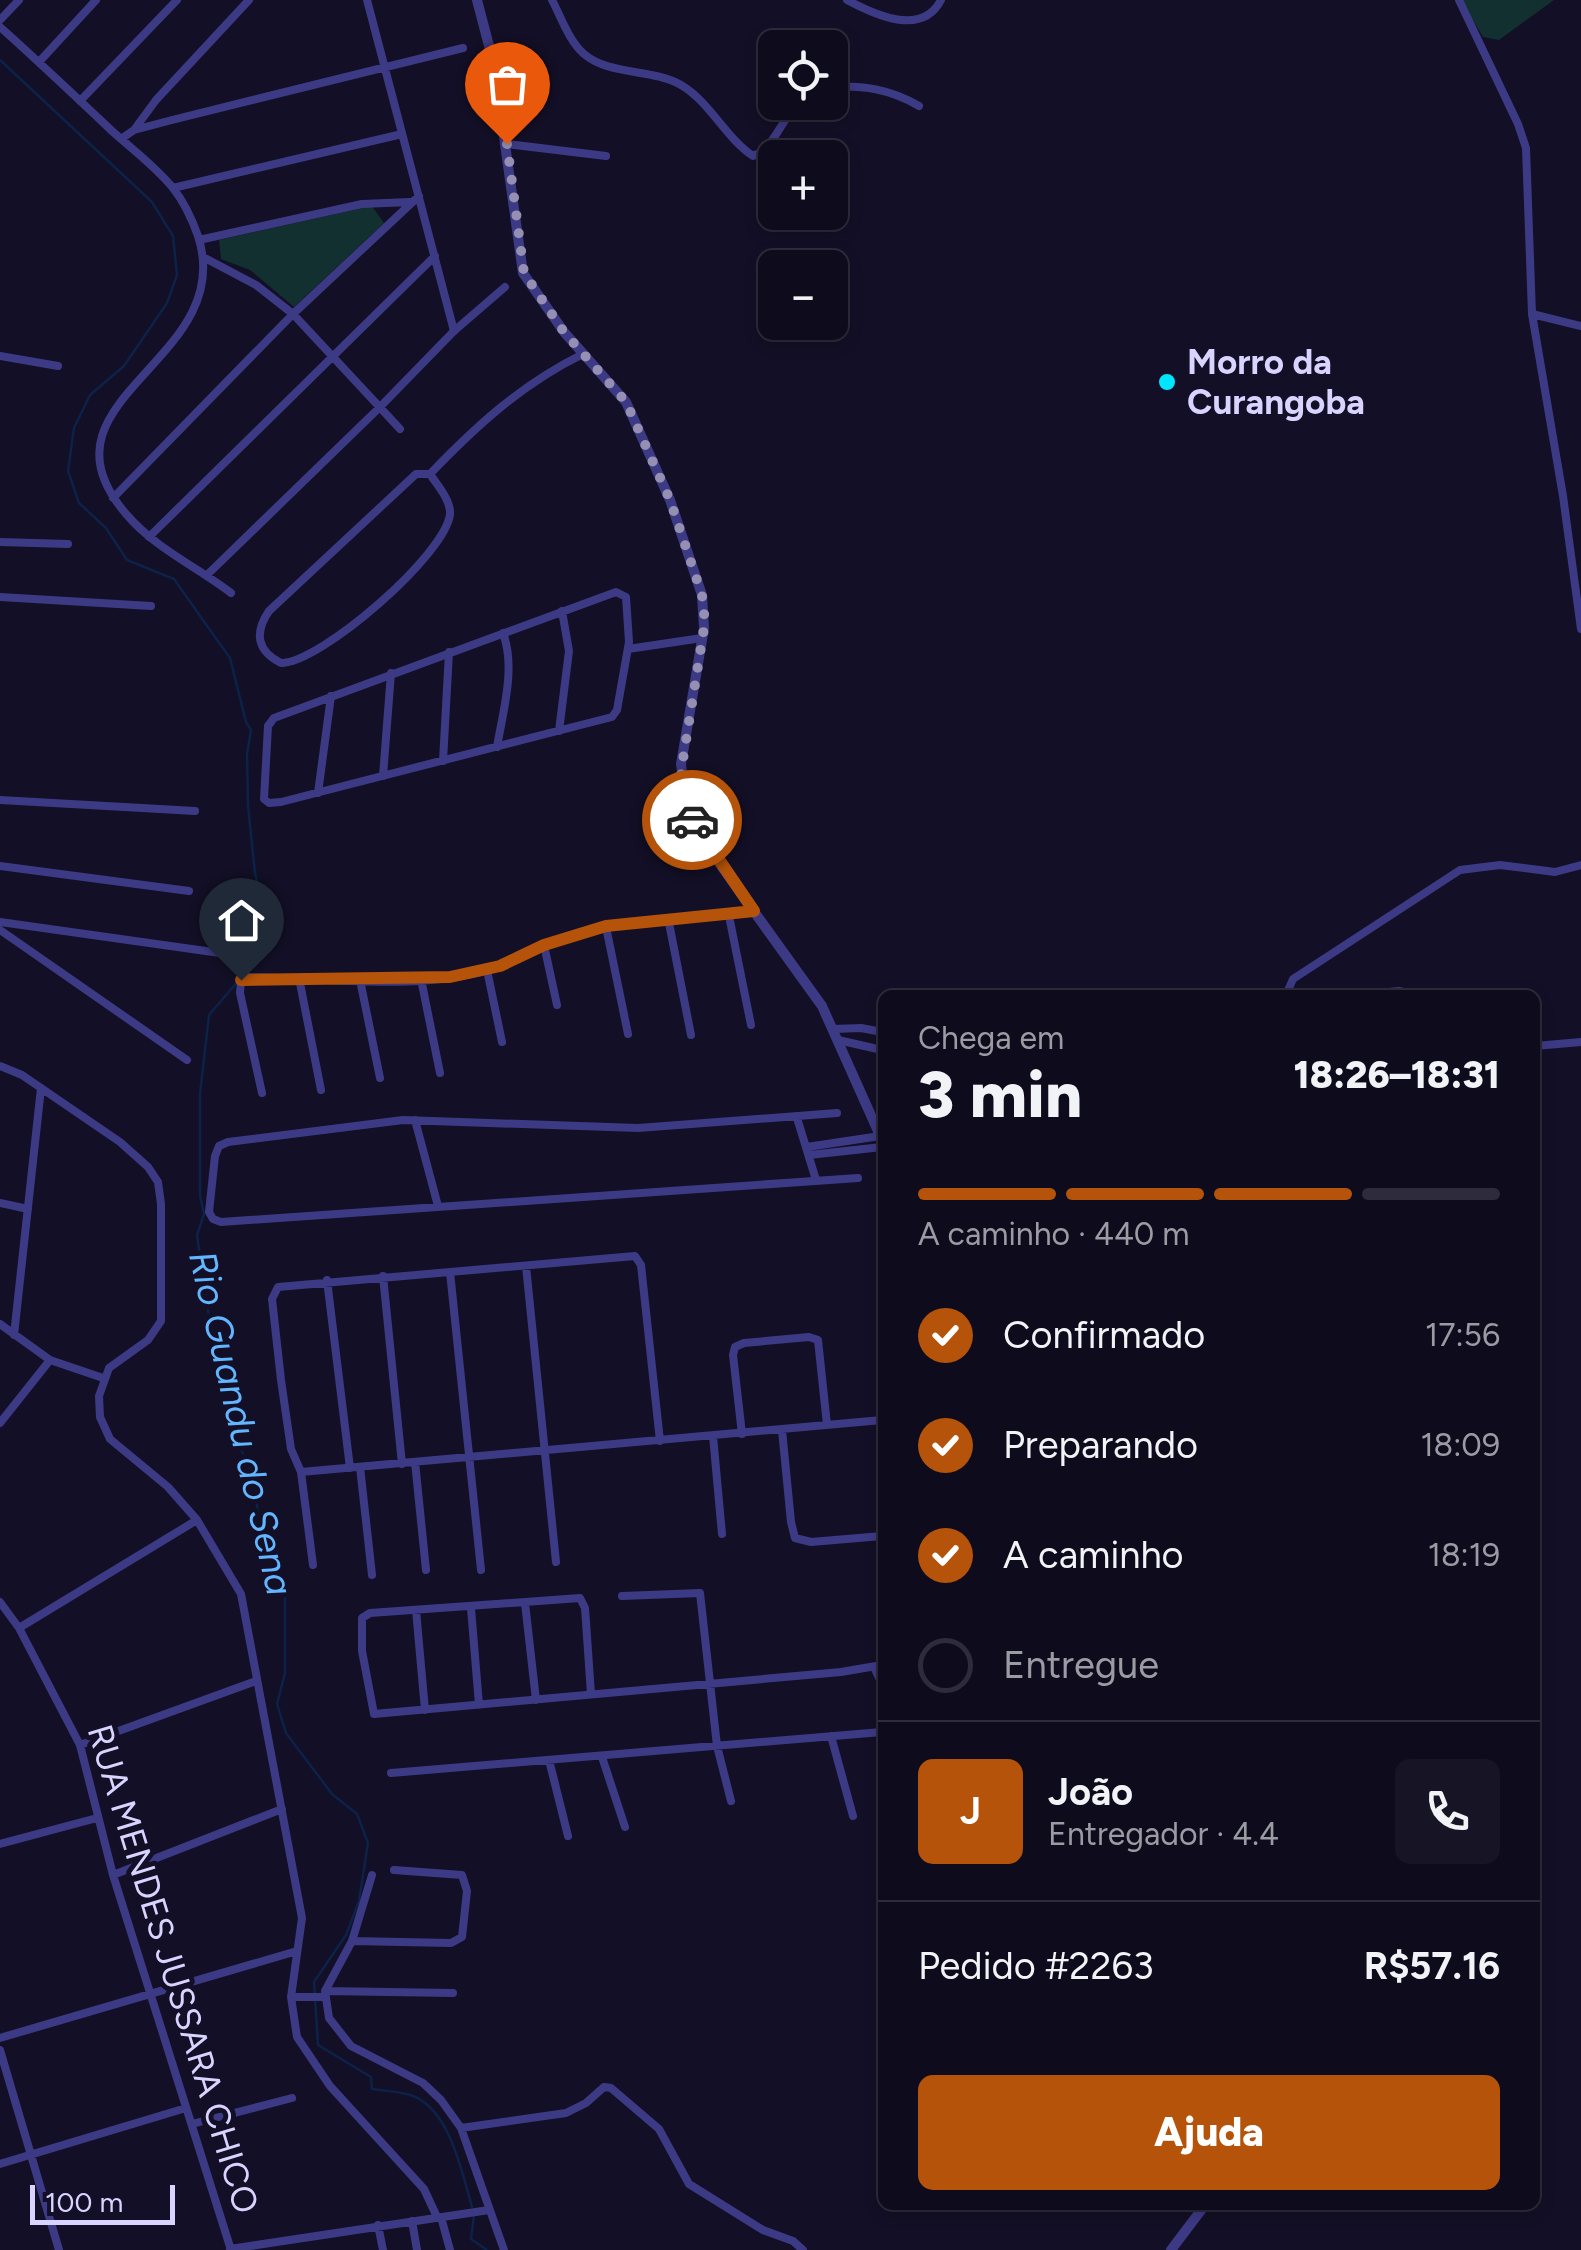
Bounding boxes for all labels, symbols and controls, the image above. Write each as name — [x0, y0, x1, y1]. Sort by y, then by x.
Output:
map controls — [758, 30, 848, 340]
button: locate — [758, 30, 848, 120]
pin — [465, 42, 550, 145]
icon: bag — [480, 57, 535, 112]
button: + — [758, 140, 848, 230]
button: − — [758, 250, 848, 340]
place label: Morro da Curangoba — [1187, 341, 1365, 423]
marker: Morro da Curangoba — [1156, 371, 1178, 393]
courier — [642, 770, 742, 870]
icon: car — [665, 793, 720, 848]
pin — [199, 878, 284, 981]
icon: home — [214, 893, 269, 948]
text: Chega em — [918, 1019, 1064, 1057]
text: 18:26–18:31 — [1294, 1052, 1500, 1098]
text: 3 min — [918, 1055, 1082, 1133]
text: A caminho · 440 m — [918, 1215, 1189, 1253]
water label: Rio Guandu do Sena — [179, 1246, 303, 1600]
icon: check — [918, 1308, 973, 1363]
text: Confirmado — [1003, 1312, 1205, 1358]
text: 17:56 — [1425, 1316, 1500, 1354]
icon: check — [918, 1418, 973, 1473]
text: Preparando — [1003, 1422, 1198, 1468]
text: 18:09 — [1420, 1426, 1500, 1464]
icon: check — [918, 1528, 973, 1583]
text: A caminho — [1003, 1532, 1184, 1578]
text: 18:19 — [1428, 1536, 1500, 1574]
text: Entregue — [1003, 1642, 1159, 1688]
street label: RUA MENDES JUSSARA CHICO — [79, 1720, 267, 2218]
button: phone — [1395, 1759, 1500, 1864]
text: João — [1048, 1769, 1133, 1815]
text: J — [960, 1788, 981, 1834]
text: Entregador · 4.4 — [1048, 1815, 1279, 1853]
text: Pedido #2263 — [918, 1943, 1154, 1989]
text: R$57.16 — [1364, 1943, 1500, 1989]
button: Ajuda — [918, 2075, 1500, 2190]
scale bar — [30, 2180, 175, 2224]
text: 100 m — [45, 2185, 123, 2219]

